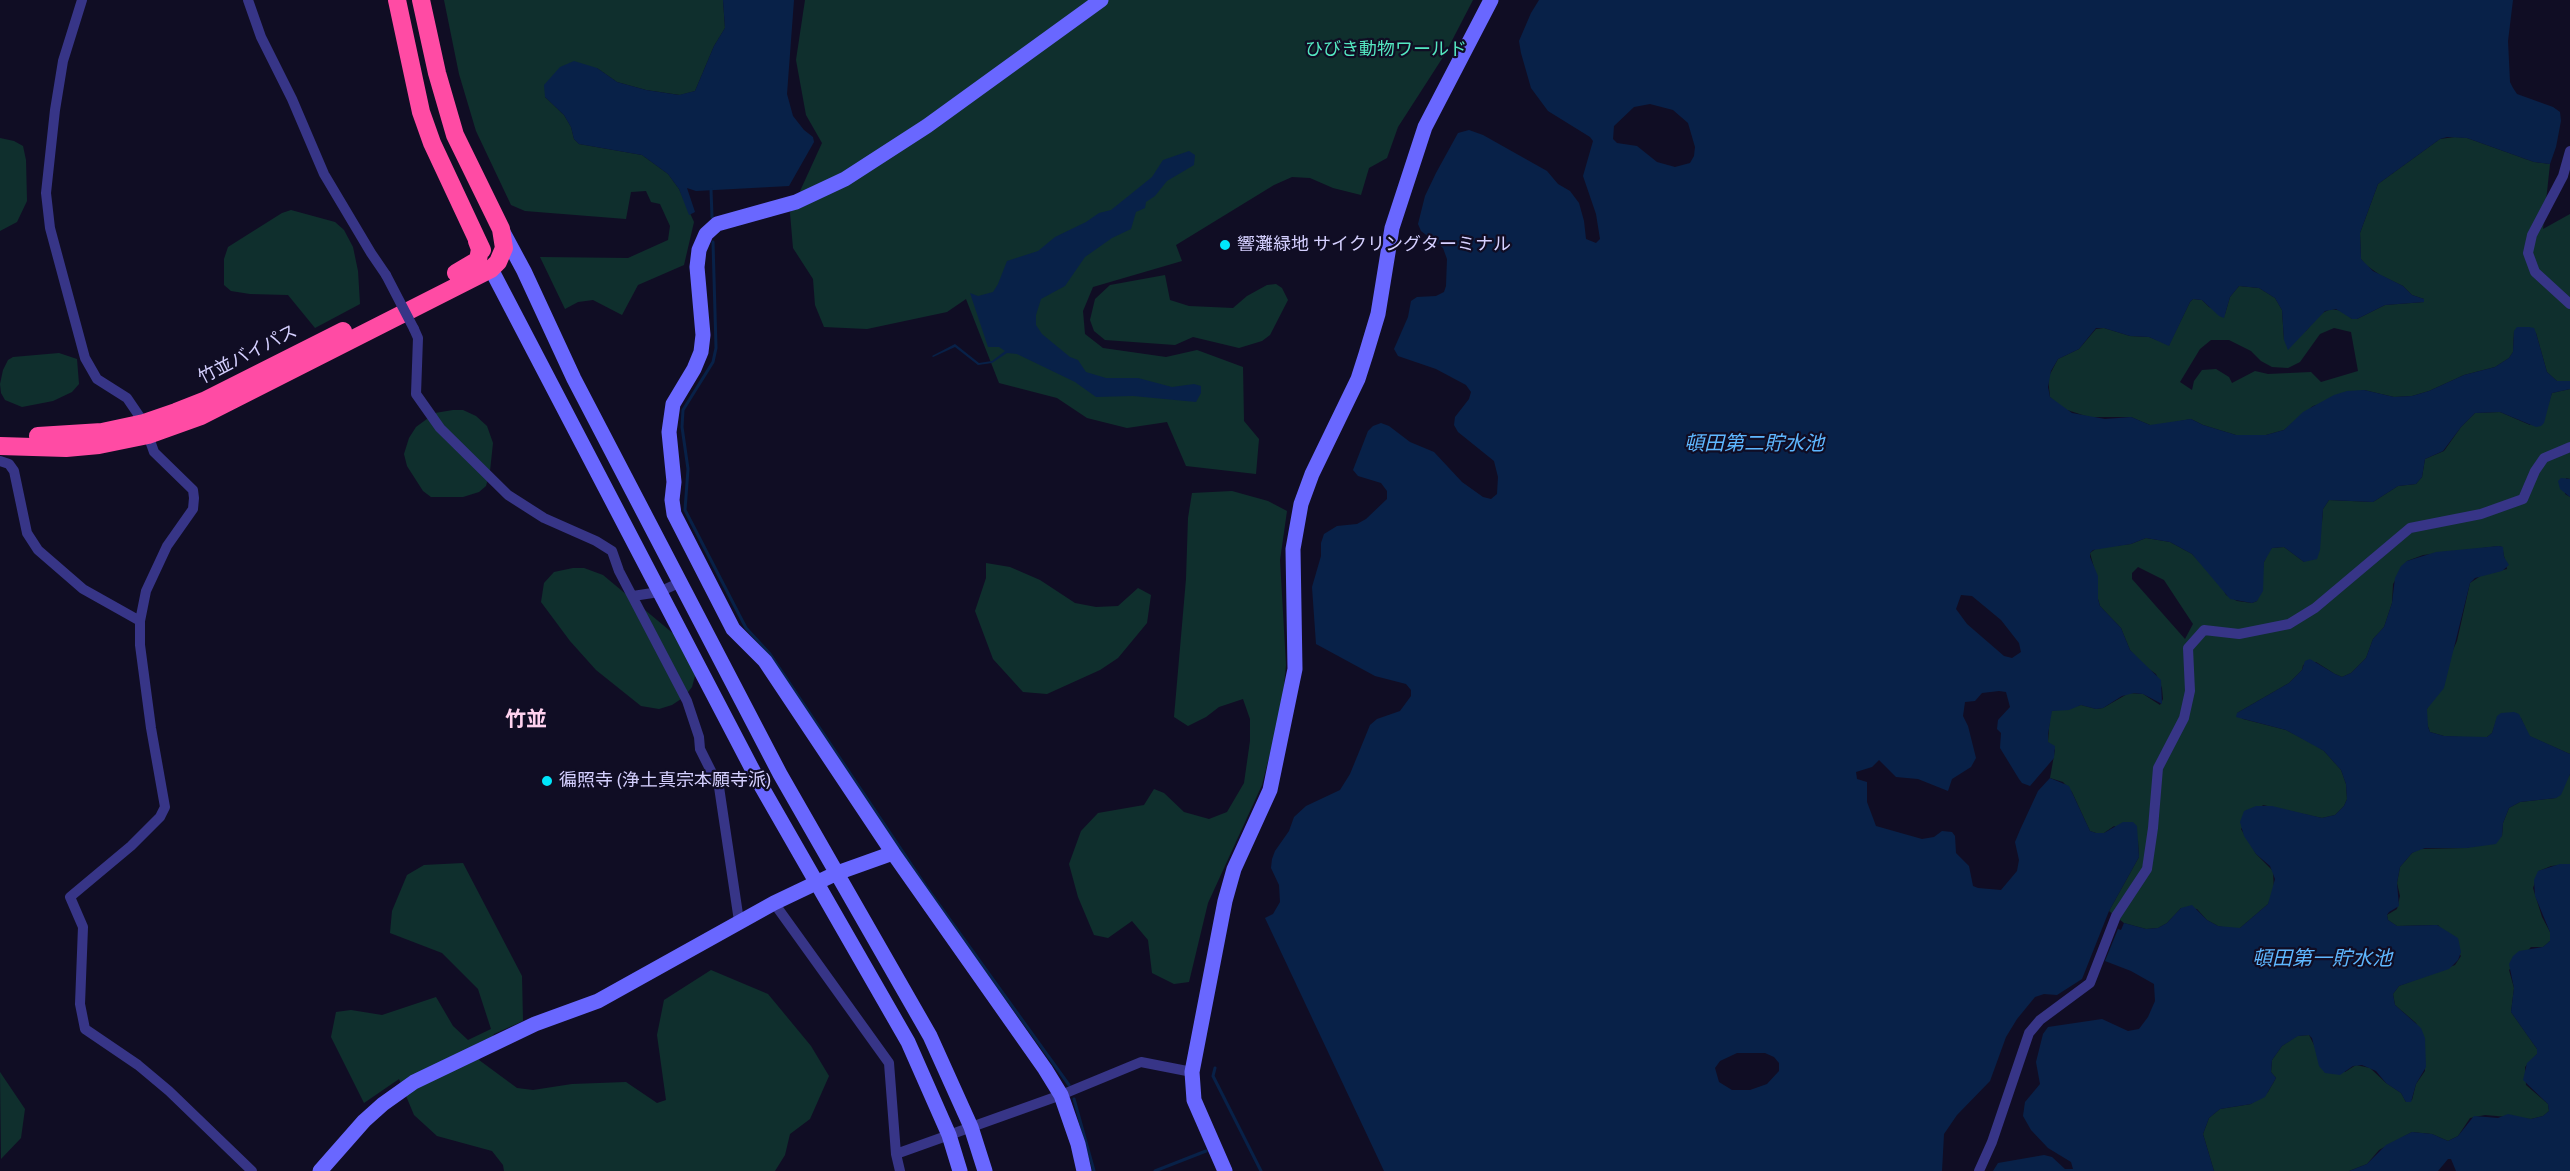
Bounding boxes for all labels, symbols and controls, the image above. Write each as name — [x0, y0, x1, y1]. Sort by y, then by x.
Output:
park label: ひびき動物ワールド — [1305, 39, 1467, 61]
place label: 響灘緑地 サイクリングターミナル — [1237, 234, 1511, 256]
marker: 響灘緑地 サイクリングターミナル — [1218, 238, 1232, 252]
street label: 竹並バイパス — [195, 321, 301, 389]
water label: 頓田第二貯水池 — [1684, 433, 1824, 457]
district label: 竹並 — [505, 707, 547, 733]
place label: 徧照寺 (浄土真宗本願寺派) — [559, 770, 771, 792]
marker: 徧照寺 (浄土真宗本願寺派) — [540, 774, 554, 788]
water label: 頓田第一貯水池 — [2252, 948, 2392, 972]

